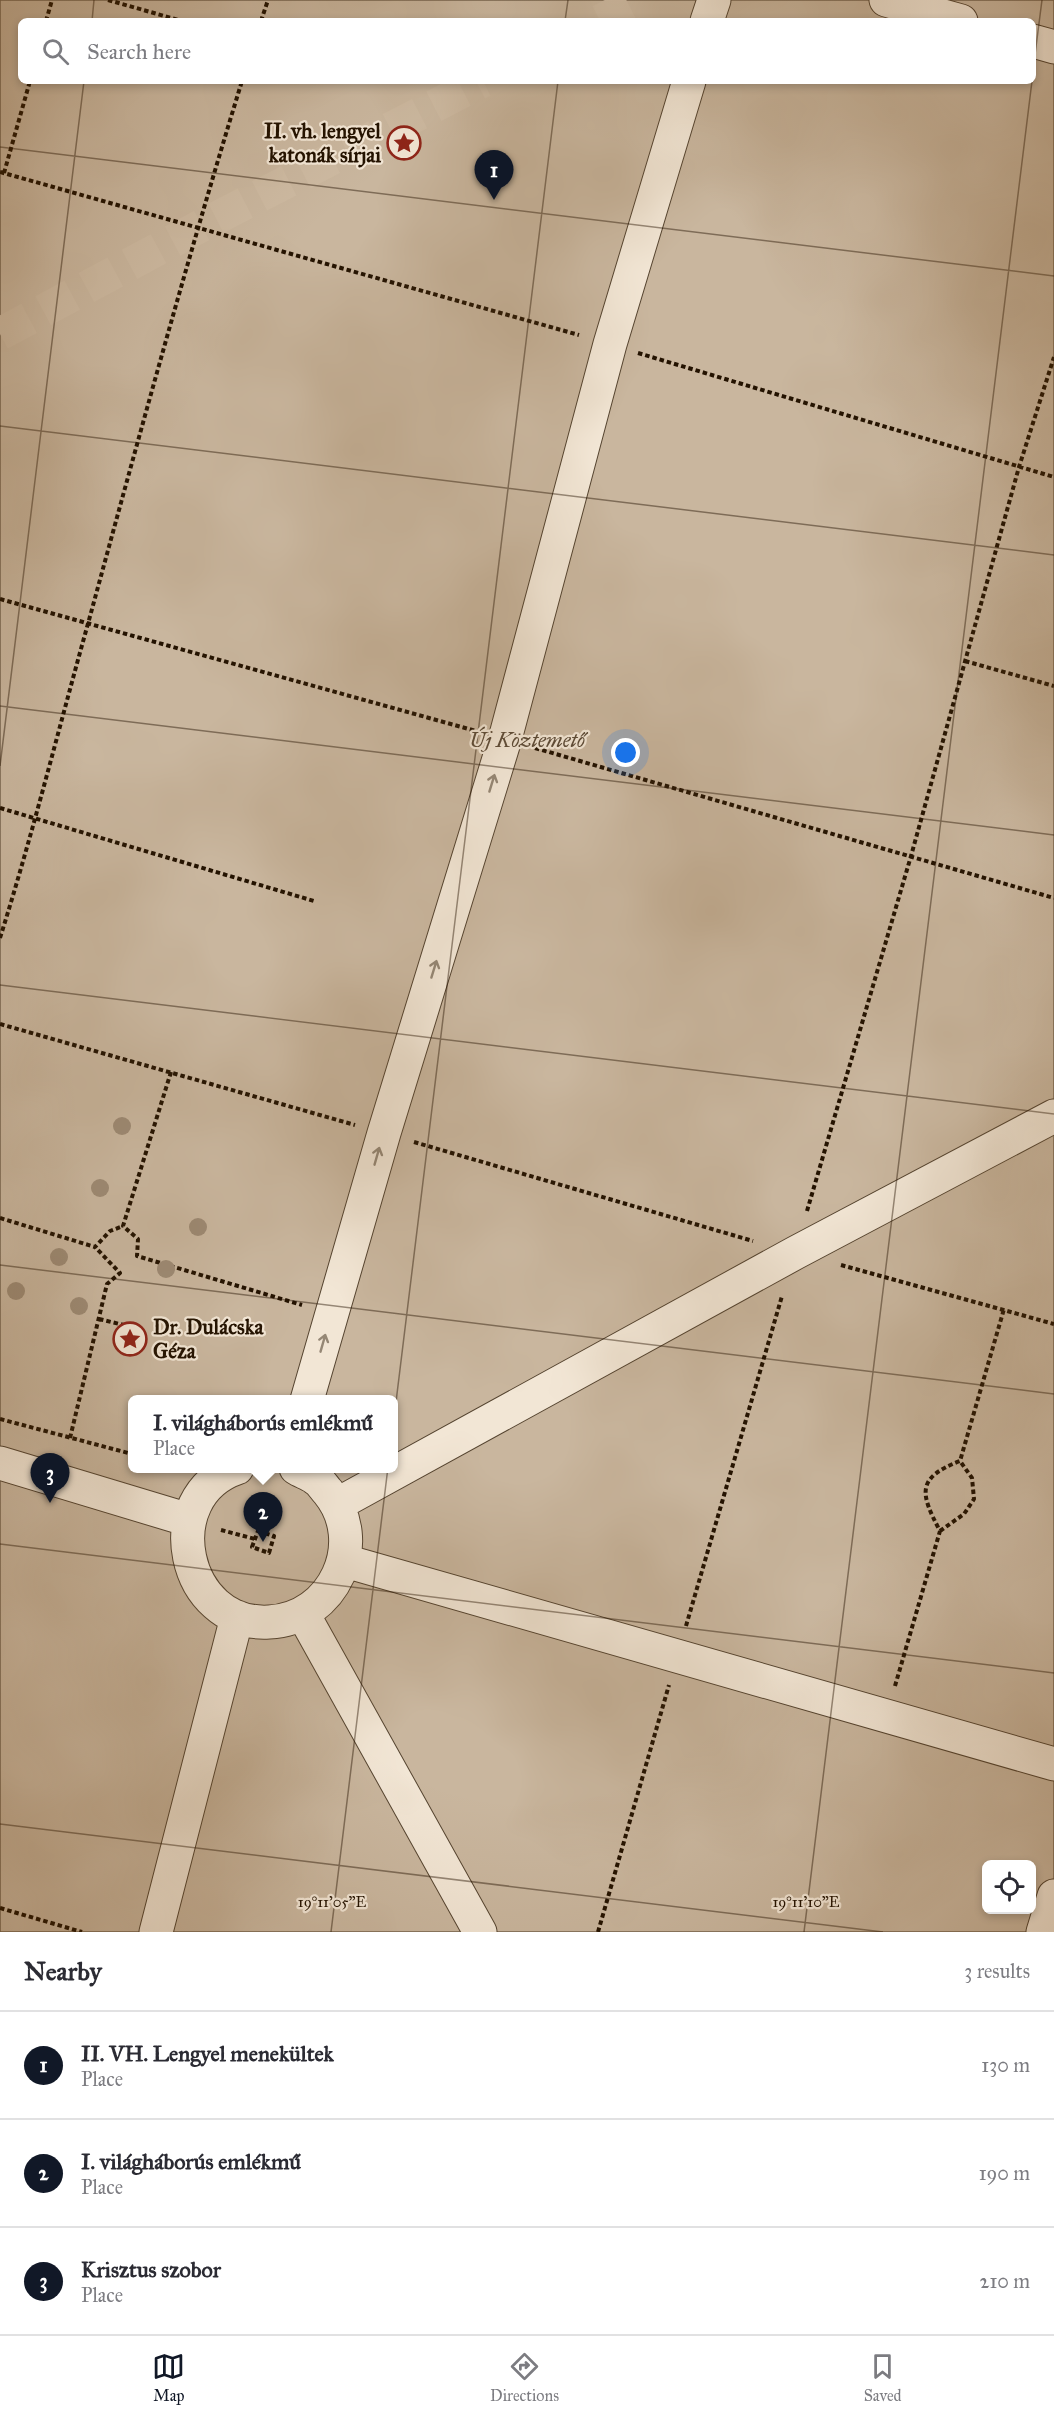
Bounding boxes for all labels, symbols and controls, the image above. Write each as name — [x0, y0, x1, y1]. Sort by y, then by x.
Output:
search box — [18, 18, 1036, 84]
icon: search — [39, 35, 72, 68]
text: Search here — [87, 38, 191, 65]
place label: II. vh. lengyel katonák sírjai — [264, 118, 382, 168]
place icon: II. vh. lengyel katonák sírjai — [386, 125, 422, 161]
pin: 1 — [474, 150, 514, 200]
park label: Új Köztemető — [469, 726, 589, 753]
your location — [611, 738, 640, 767]
one-way arrow — [487, 774, 498, 793]
one-way arrow — [429, 960, 440, 979]
one-way arrow — [372, 1147, 383, 1166]
place label: Dr. Dulácska Géza — [153, 1314, 264, 1364]
place icon: Dr. Dulácska Géza — [112, 1321, 148, 1357]
one-way arrow — [318, 1334, 329, 1353]
popup — [128, 1395, 398, 1473]
text: I. világháborús emlékmű — [153, 1409, 373, 1436]
text: Place — [153, 1436, 195, 1460]
pin: 3 — [31, 1454, 70, 1503]
pin: 2 — [244, 1492, 282, 1542]
map controls — [982, 1860, 1036, 1914]
button: locate — [982, 1860, 1036, 1914]
text: 19°11'05"E — [298, 1893, 366, 1911]
text: 19°11'10"E — [772, 1893, 840, 1911]
text: Nearby — [24, 1955, 102, 1987]
text: 3 results — [964, 1959, 1030, 1983]
text: II. VH. Lengyel menekültek — [81, 2040, 334, 2067]
text: 1 — [40, 2053, 47, 2077]
text: 130 m — [981, 2053, 1030, 2077]
text: Place — [81, 2067, 123, 2091]
text: I. világháborús emlékmű — [81, 2148, 301, 2175]
text: 2 — [39, 2161, 48, 2185]
text: 190 m — [979, 2161, 1030, 2185]
text: Place — [81, 2175, 123, 2199]
text: Krisztus szobor — [81, 2256, 221, 2283]
text: 3 — [40, 2269, 48, 2293]
text: 210 m — [980, 2269, 1030, 2293]
text: Place — [81, 2283, 123, 2307]
tab: Map — [152, 2350, 185, 2405]
tab: Directions — [490, 2350, 559, 2405]
tab: Saved — [864, 2350, 902, 2405]

